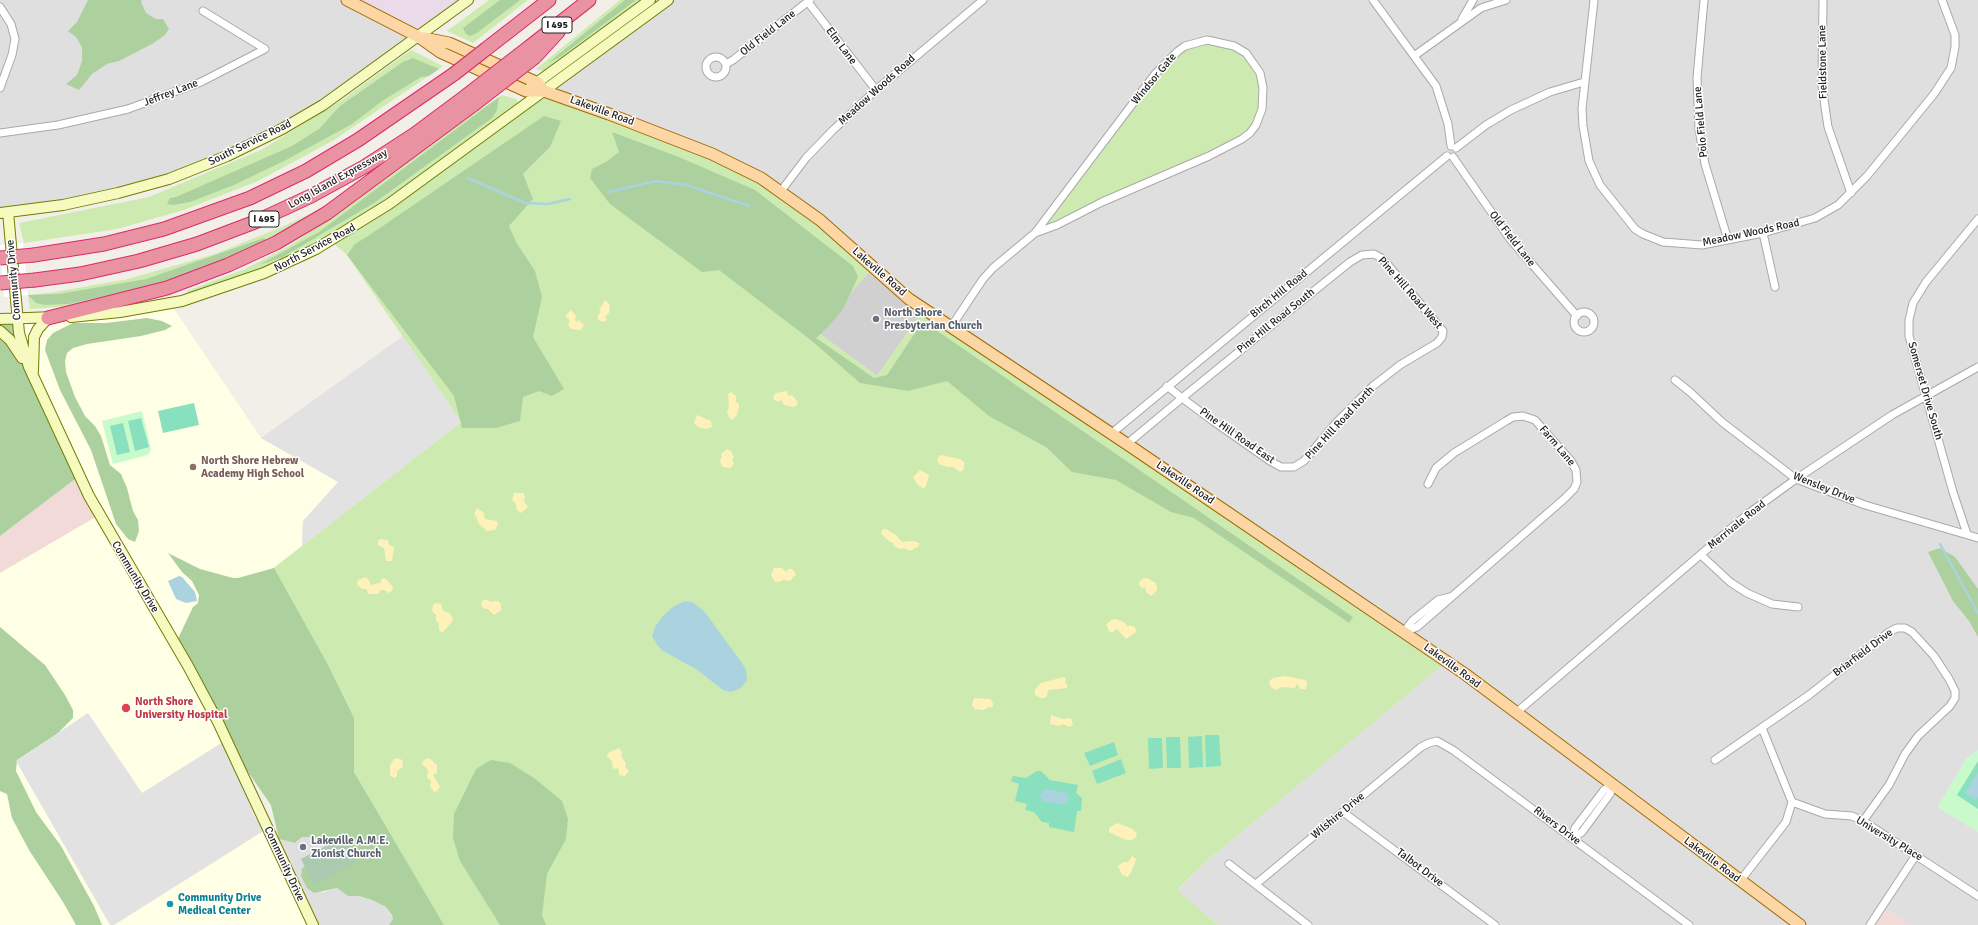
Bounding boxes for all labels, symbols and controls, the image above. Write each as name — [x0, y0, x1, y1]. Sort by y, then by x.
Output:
street label: Old Field Lane — [738, 7, 798, 59]
road number: I 495 — [542, 17, 572, 33]
street label: Elm Lane — [823, 25, 859, 67]
street label: Fieldstone Lane — [1816, 25, 1830, 99]
street label: Windsor Gate — [1129, 51, 1179, 107]
street label: Meadow Woods Road — [836, 52, 918, 128]
street label: Jeffrey Lane — [142, 77, 200, 109]
street label: Polo Field Lane — [1691, 86, 1711, 158]
street label: Lakeville Road — [568, 93, 636, 129]
street label: South Service Road — [206, 117, 294, 169]
street label: Long Island Expressway — [286, 146, 390, 212]
street label: Old Field Lane — [1486, 209, 1538, 269]
road number: I 495 — [249, 211, 279, 227]
street label: Meadow Woods Road — [1701, 216, 1801, 250]
street label: North Service Road — [272, 221, 358, 275]
street label: Community Drive — [4, 239, 24, 321]
street label: Lakeville Road — [849, 245, 909, 299]
street label: Pine Hill Road West — [1375, 254, 1445, 332]
street label: Birch Hill Road — [1248, 267, 1310, 321]
street label: Pine Hill Road South — [1235, 286, 1317, 356]
place label: North Shore Presbyterian Church — [884, 306, 982, 332]
marker: North Shore Presbyterian Church — [871, 314, 881, 324]
street label: Somerset Drive South — [1905, 340, 1945, 442]
street label: Pine Hill Road North — [1303, 384, 1377, 462]
street label: Pine Hill Road East — [1197, 405, 1277, 467]
street label: Farm Lane — [1536, 423, 1578, 469]
place label: North Shore Hebrew Academy High School — [201, 454, 304, 480]
street label: Lakeville Road — [1153, 459, 1217, 507]
marker: North Shore Hebrew Academy High School — [188, 462, 198, 472]
street label: Wensley Drive — [1791, 470, 1857, 506]
street label: Merrivale Road — [1705, 498, 1769, 552]
street label: Community Drive — [109, 539, 161, 615]
street label: Briarfield Drive — [1830, 626, 1896, 680]
street label: Lakeville Road — [1421, 641, 1483, 691]
place label: North Shore University Hospital — [135, 695, 227, 721]
marker: North Shore University Hospital — [120, 702, 132, 714]
street label: Wilshire Drive — [1309, 790, 1367, 842]
street label: Rivers Drive — [1531, 804, 1583, 848]
street label: University Place — [1853, 814, 1925, 864]
street label: Community Drive — [261, 825, 307, 903]
place label: Lakeville A.M.E. Zionist Church — [311, 834, 389, 860]
street label: Lakeville Road — [1681, 834, 1743, 886]
marker: Lakeville A.M.E. Zionist Church — [298, 842, 308, 852]
street label: Talbot Drive — [1394, 846, 1446, 890]
place label: Community Drive Medical Center — [178, 891, 261, 917]
marker: Community Drive Medical Center — [165, 899, 175, 909]

